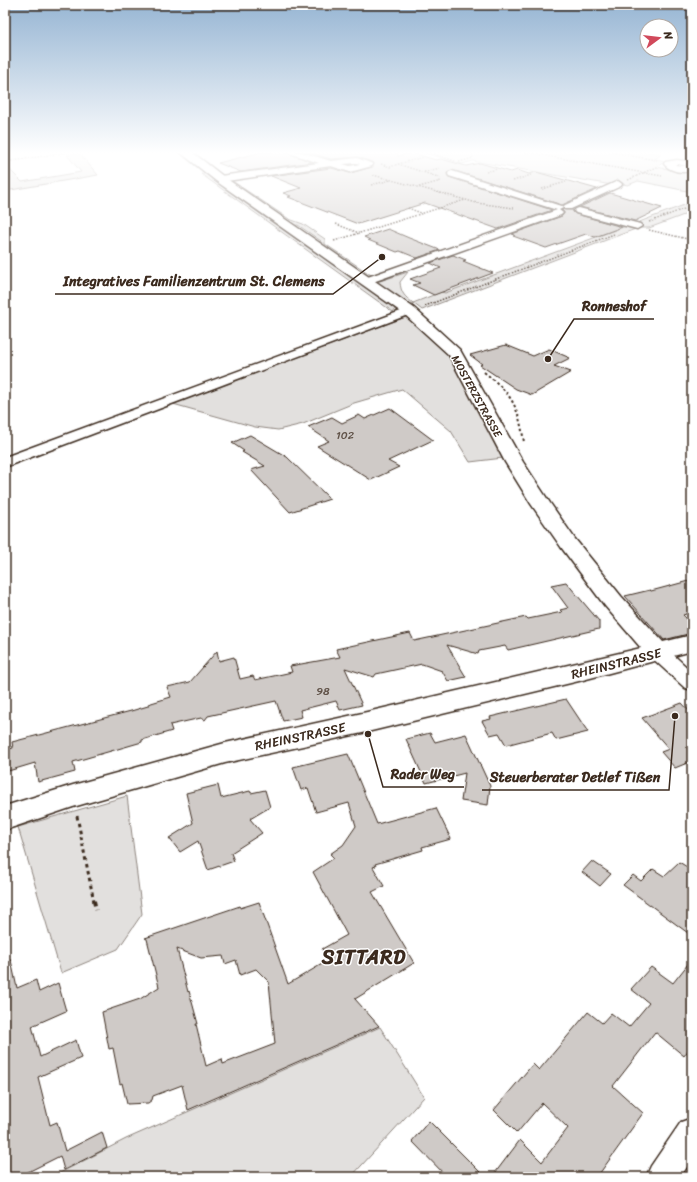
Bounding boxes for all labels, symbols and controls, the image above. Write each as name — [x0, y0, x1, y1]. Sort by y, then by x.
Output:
north arrow — [639, 18, 679, 58]
text: N — [658, 28, 678, 42]
callout: Integratives Familienzentrum St. Clemens — [55, 268, 333, 294]
text: Integratives Familienzentrum St. Clemens — [62, 269, 325, 294]
callout: Ronneshof — [574, 293, 654, 319]
text: Ronneshof — [581, 294, 648, 319]
street label: MOSTERZSTRASSE — [446, 352, 508, 442]
house number: 102 — [336, 426, 355, 445]
street label: RHEINSTRASSE — [569, 641, 664, 686]
house number: 98 — [316, 682, 330, 701]
street label: RHEINSTRASSE — [253, 715, 348, 757]
callout: Rader Weg — [383, 761, 464, 787]
text: Rader Weg — [390, 762, 455, 787]
callout: Steuerberater Detlef Tißen — [482, 764, 669, 790]
text: Steuerberater Detlef Tißen — [489, 765, 661, 790]
district label: SITTARD — [321, 940, 406, 975]

